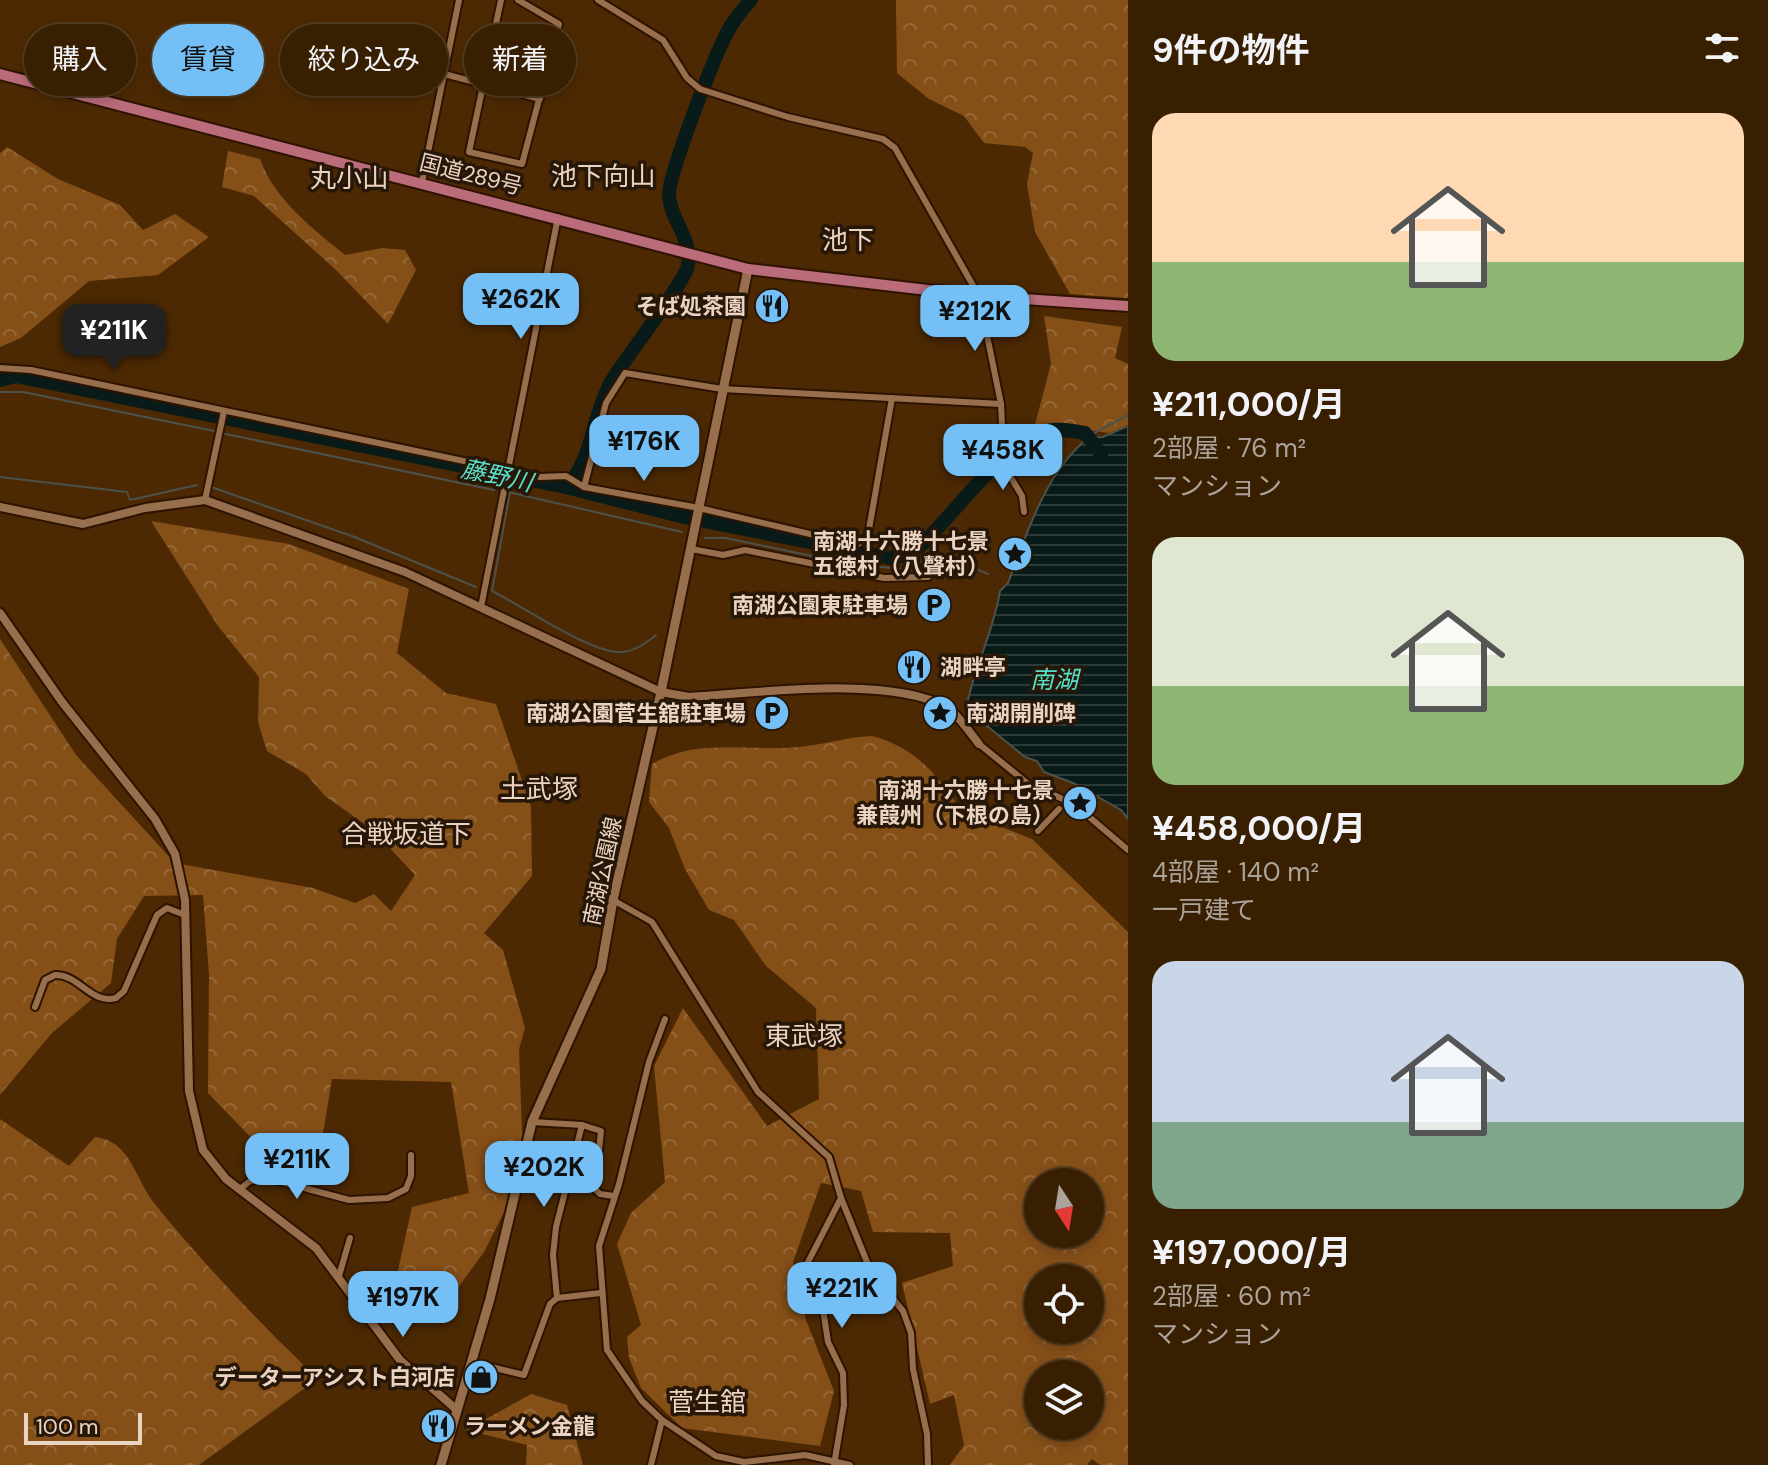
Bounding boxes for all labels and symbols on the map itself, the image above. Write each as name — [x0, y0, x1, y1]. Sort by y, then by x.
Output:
street label: 国道289号 — [416, 148, 525, 201]
district label: 池下向山 — [551, 159, 655, 193]
district label: 丸小山 — [310, 161, 388, 195]
district label: 池下 — [822, 223, 874, 257]
pin: ¥262K — [465, 273, 577, 341]
pin: ¥212K — [919, 285, 1031, 353]
restaurant icon: そば処茶園 — [753, 287, 791, 325]
place label: そば処茶園 — [636, 292, 746, 321]
pin: ¥211K — [58, 304, 170, 372]
pin: ¥176K — [588, 415, 700, 483]
pin: ¥458K — [947, 424, 1059, 492]
water label: 藤野川 — [459, 453, 538, 499]
place label: 南湖十六勝十七景 五徳村（八聲村） — [813, 527, 989, 581]
place icon: 南湖十六勝十七景 五徳村（八聲村） — [996, 535, 1034, 573]
parking icon: 南湖公園東駐車場 — [915, 586, 953, 624]
place label: 南湖公園東駐車場 — [732, 591, 908, 620]
restaurant icon: 湖畔亭 — [895, 648, 933, 686]
place label: 湖畔亭 — [940, 653, 1006, 682]
water label: 南湖 — [1030, 664, 1082, 695]
parking icon: 南湖公園菅生舘駐車場 — [753, 694, 791, 732]
place icon: 南湖開削碑 — [921, 694, 959, 732]
place label: 南湖公園菅生舘駐車場 — [526, 699, 746, 728]
place label: 南湖開削碑 — [966, 699, 1076, 728]
district label: 土武塚 — [500, 772, 578, 806]
place label: 南湖十六勝十七景 兼葭州（下根の島） — [856, 776, 1054, 830]
place icon: 南湖十六勝十七景 兼葭州（下根の島） — [1061, 784, 1099, 822]
street label: 南湖公園線 — [577, 814, 628, 928]
district label: 合戦坂道下 — [341, 817, 471, 851]
district label: 東武塚 — [765, 1019, 843, 1053]
pin: ¥211K — [241, 1133, 353, 1201]
pin: ¥202K — [488, 1141, 600, 1209]
north arrow — [1024, 1168, 1104, 1248]
pin: ¥221K — [786, 1262, 898, 1330]
pin: ¥197K — [347, 1271, 459, 1339]
shop icon: データーアシスト白河店 — [462, 1358, 500, 1396]
place label: データーアシスト白河店 — [215, 1363, 455, 1392]
district label: 菅生舘 — [668, 1385, 746, 1419]
restaurant icon: ラーメン金龍 — [419, 1407, 457, 1445]
scale bar — [24, 1409, 142, 1445]
place label: ラーメン金龍 — [464, 1412, 595, 1441]

